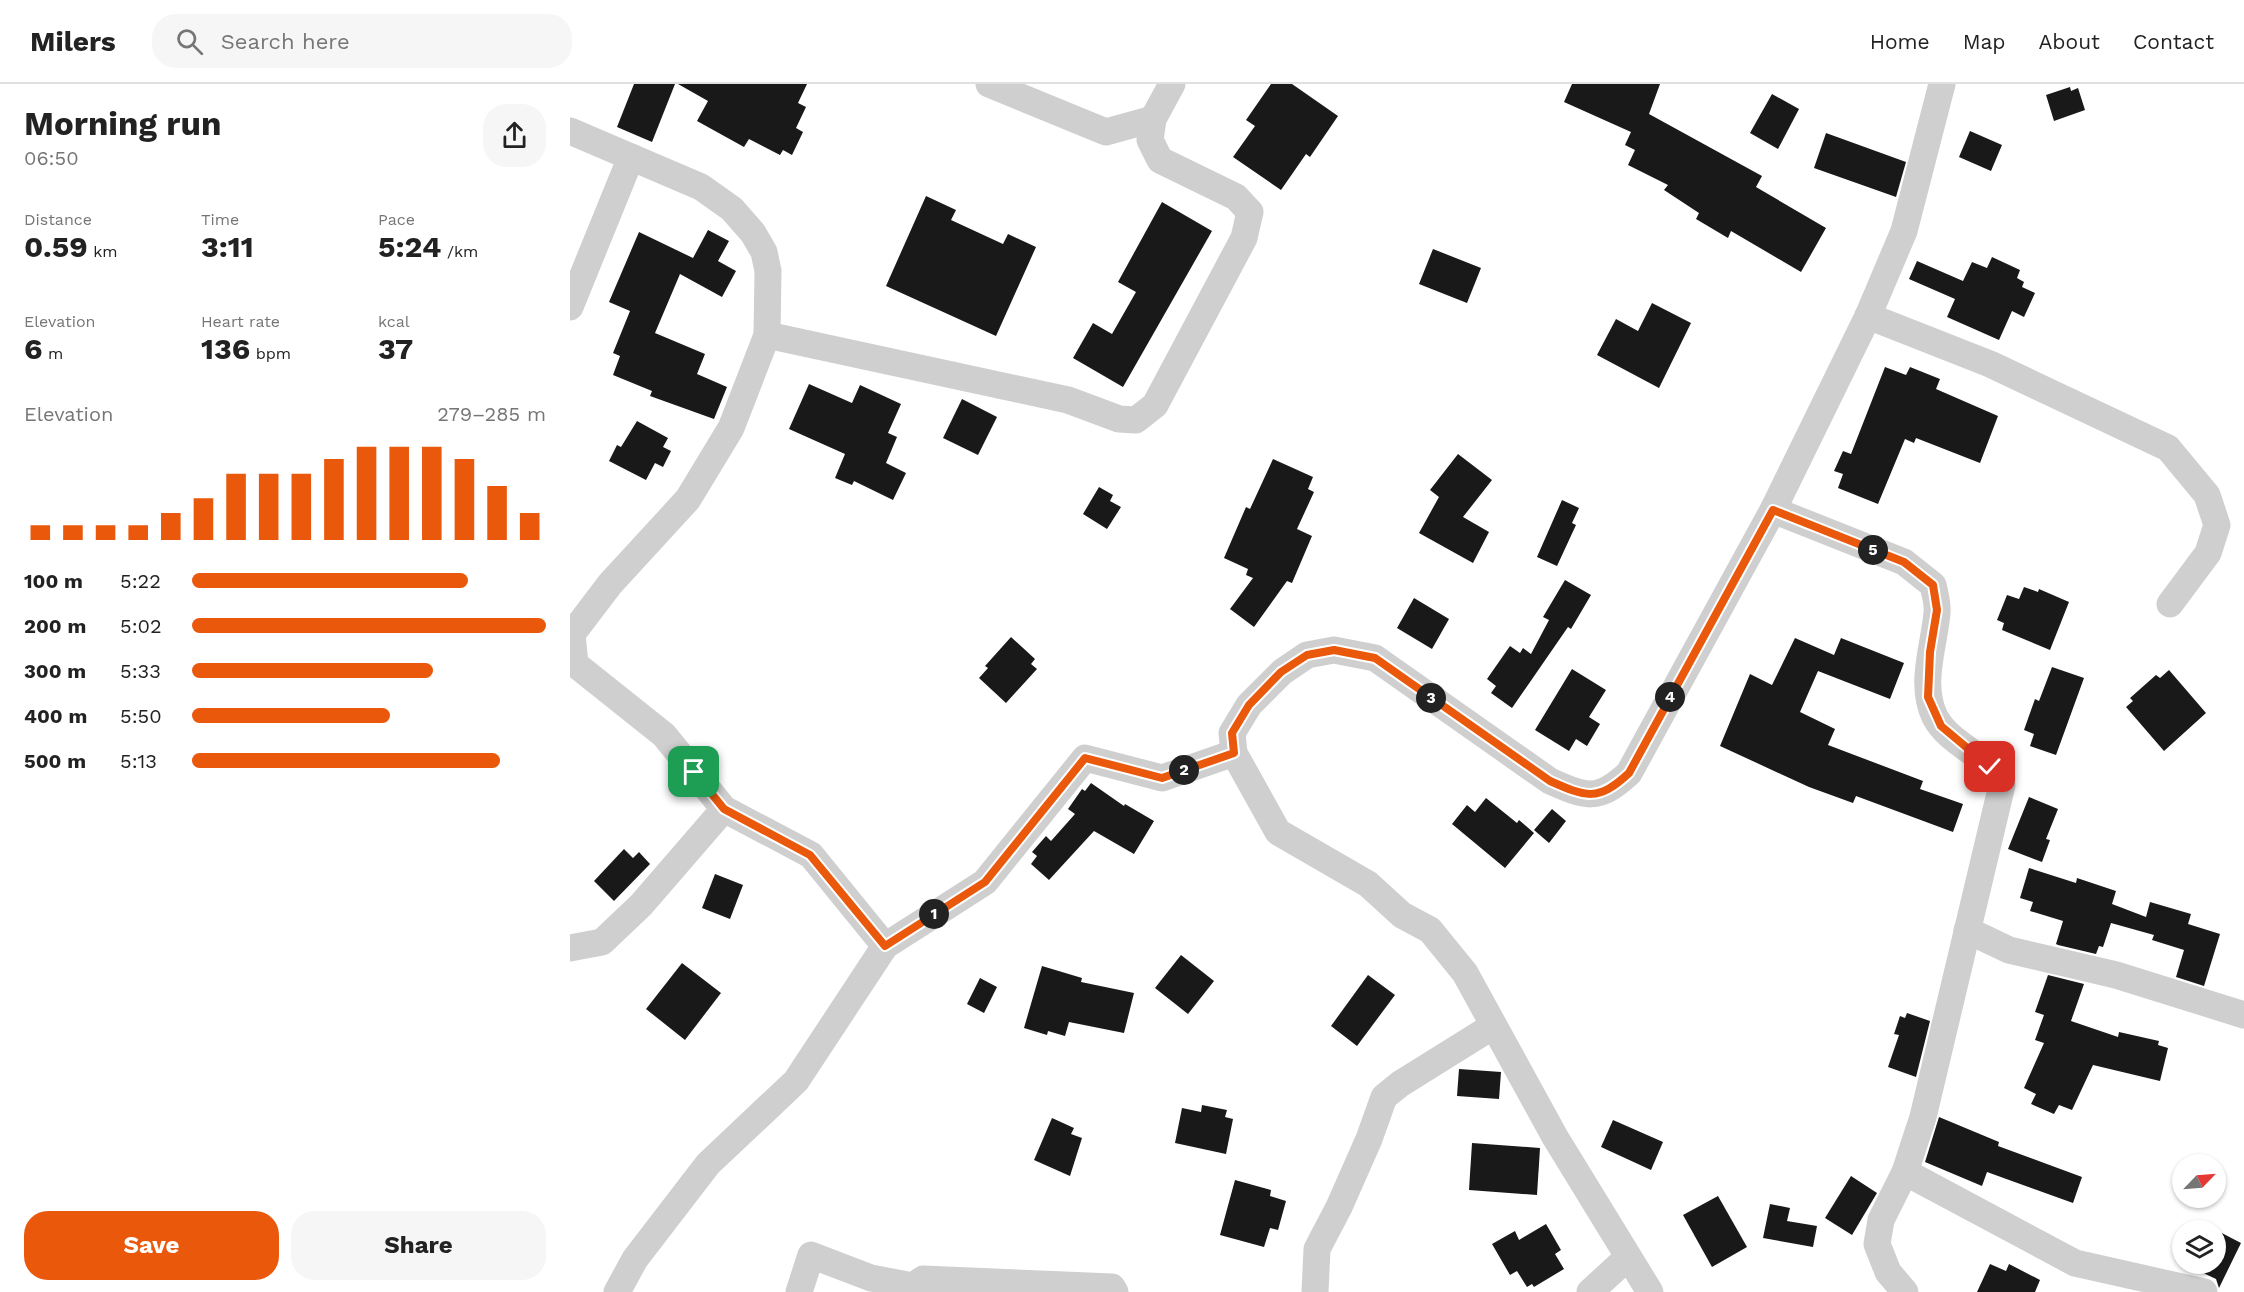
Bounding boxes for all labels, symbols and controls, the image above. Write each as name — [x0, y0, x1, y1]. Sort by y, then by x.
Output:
search box — [152, 14, 572, 68]
text: Milers — [30, 25, 116, 58]
icon: search — [173, 25, 206, 58]
text: Search here — [221, 29, 350, 54]
text: Home — [1870, 29, 1930, 54]
text: Map — [1963, 29, 2006, 54]
text: About — [2039, 29, 2100, 54]
text: Contact — [2133, 29, 2214, 54]
text: Morning run — [24, 104, 221, 143]
button: share — [483, 104, 546, 167]
text: 06:50 — [24, 146, 79, 170]
text: Distance — [24, 210, 92, 229]
text: Time — [201, 210, 239, 229]
text: Pace — [378, 210, 415, 229]
text: 0.59 — [24, 229, 88, 264]
text: 3:11 — [201, 229, 254, 264]
text: 5:24 — [378, 229, 441, 264]
text: km — [88, 242, 117, 261]
text: /km — [441, 242, 478, 261]
text: Elevation — [24, 312, 95, 331]
text: Heart rate — [201, 312, 280, 331]
text: kcal — [378, 312, 410, 331]
text: 6 — [24, 331, 42, 366]
text: 136 — [201, 331, 250, 366]
text: 37 — [378, 331, 413, 366]
text: m — [42, 344, 63, 363]
text: bpm — [250, 344, 291, 363]
text: Elevation — [24, 402, 113, 426]
text: 279–285 m — [437, 402, 546, 426]
pin: 5 — [1858, 535, 1888, 565]
text: 5 — [1868, 540, 1878, 559]
text: 100 m — [24, 569, 83, 593]
text: 5:22 — [120, 569, 161, 593]
text: 200 m — [24, 614, 86, 638]
text: 5:02 — [120, 614, 162, 638]
text: 300 m — [24, 659, 86, 683]
text: 5:33 — [120, 659, 161, 683]
pin: 4 — [1655, 682, 1685, 712]
pin: 3 — [1416, 683, 1446, 713]
text: 4 — [1665, 687, 1675, 706]
text: 3 — [1426, 688, 1436, 707]
text: 400 m — [24, 704, 87, 728]
text: 5:50 — [120, 704, 162, 728]
pin — [1964, 741, 2015, 792]
pin — [668, 746, 719, 797]
text: 500 m — [24, 749, 86, 773]
text: 5:13 — [120, 749, 157, 773]
icon: check — [1973, 750, 2006, 783]
icon: arrive — [677, 755, 710, 788]
pin: 2 — [1169, 755, 1199, 785]
text: 2 — [1179, 760, 1189, 779]
pin: 1 — [919, 899, 949, 929]
text: 1 — [931, 904, 937, 923]
north arrow — [2172, 1154, 2226, 1208]
map controls — [2172, 1154, 2226, 1274]
button: Save — [24, 1211, 279, 1280]
button: Share — [291, 1211, 546, 1280]
button: layers — [2172, 1220, 2226, 1274]

